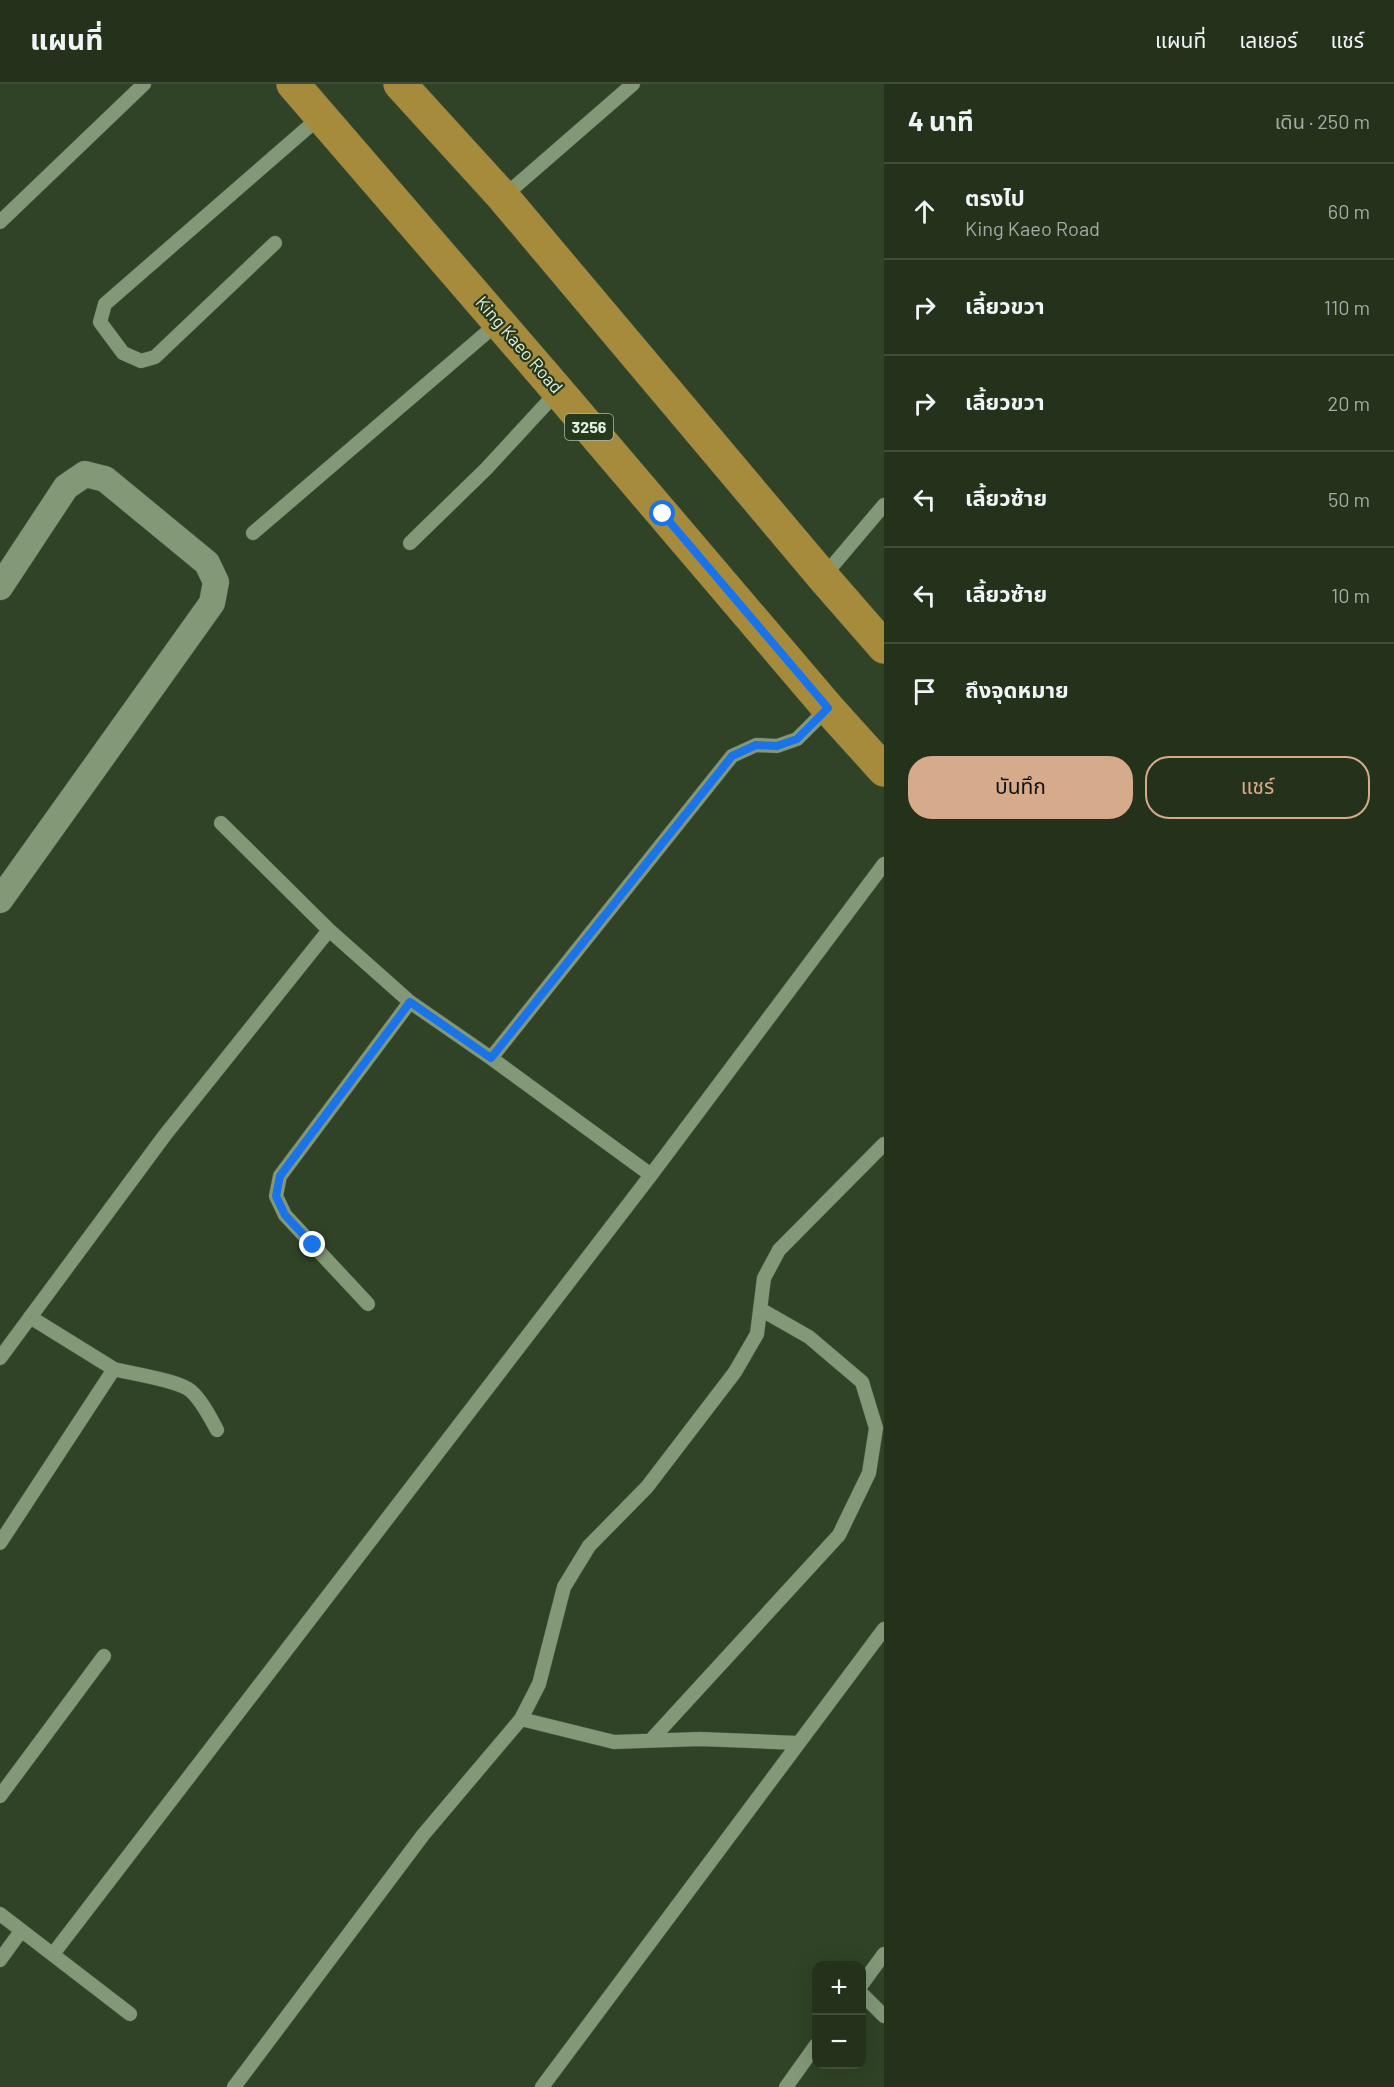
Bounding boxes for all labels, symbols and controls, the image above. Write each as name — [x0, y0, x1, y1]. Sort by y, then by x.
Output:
text: แผนที่ — [30, 22, 103, 56]
text: แผนที่ — [1155, 27, 1206, 52]
text: เลเยอร์ — [1239, 27, 1298, 52]
text: แชร์ — [1331, 27, 1364, 52]
text: 4 นาที — [908, 105, 974, 136]
text: เดิน · 250 m — [1275, 109, 1370, 133]
text: ตรงไป — [965, 184, 1025, 210]
icon: ahead — [908, 195, 941, 228]
text: 60 m — [1328, 199, 1370, 223]
text: King Kaeo Road — [965, 216, 1100, 240]
street label: King Kaeo Road — [472, 291, 568, 397]
icon: right — [908, 291, 941, 324]
text: เลี้ยวขวา — [965, 292, 1045, 318]
text: 110 m — [1324, 295, 1370, 319]
icon: right — [908, 387, 941, 420]
text: เลี้ยวขวา — [965, 388, 1045, 414]
text: 20 m — [1327, 391, 1370, 415]
road number: 3256 — [565, 414, 613, 440]
icon: left — [908, 483, 941, 516]
text: เลี้ยวซ้าย — [965, 484, 1047, 510]
text: 50 m — [1328, 487, 1370, 511]
route start — [649, 500, 675, 526]
icon: left — [908, 579, 941, 612]
text: เลี้ยวซ้าย — [965, 580, 1047, 606]
text: 10 m — [1331, 583, 1370, 607]
icon: arrive — [908, 675, 941, 708]
text: ถึงจุดหมาย — [965, 676, 1069, 702]
button: บันทึก — [908, 756, 1133, 819]
button: แชร์ — [1145, 756, 1370, 819]
route end — [299, 1231, 325, 1257]
map controls — [812, 1961, 866, 2069]
button: + — [812, 1961, 866, 2015]
button: − — [812, 2015, 866, 2069]

